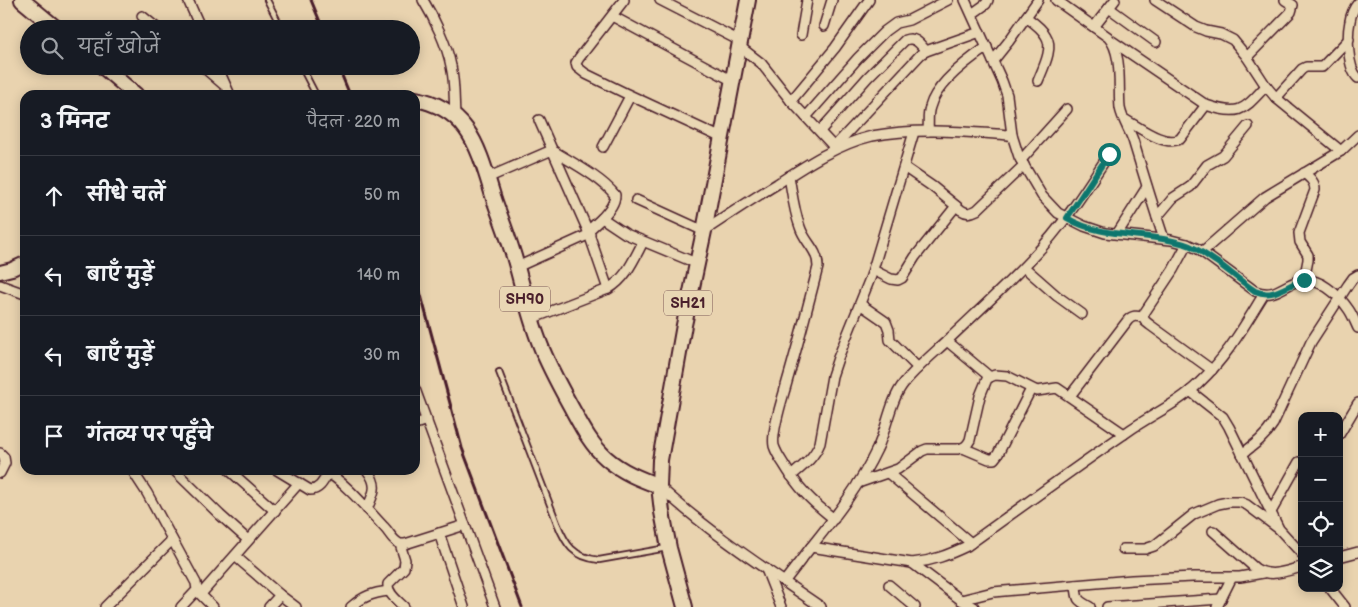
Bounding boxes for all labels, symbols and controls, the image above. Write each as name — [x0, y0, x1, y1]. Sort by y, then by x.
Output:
search box — [20, 20, 420, 75]
icon: search — [38, 34, 66, 62]
text: यहाँ खोजें — [78, 36, 160, 59]
text: 3 मिनट — [40, 109, 109, 134]
text: पैदल · 220 m — [307, 113, 400, 132]
route start — [1098, 143, 1121, 166]
icon: ahead — [40, 182, 68, 210]
text: सीधे चलें — [87, 184, 165, 207]
text: 50 m — [364, 186, 400, 205]
icon: left — [40, 262, 68, 290]
text: बाएँ मुड़ें — [87, 264, 154, 287]
text: 140 m — [357, 266, 400, 285]
route end — [1293, 269, 1316, 292]
road number: SH90 — [500, 286, 550, 312]
road number: SH21 — [664, 290, 712, 316]
icon: left — [40, 342, 68, 370]
text: बाएँ मुड़ें — [87, 344, 154, 367]
text: 30 m — [363, 346, 400, 365]
map controls — [1298, 412, 1343, 592]
button: + — [1298, 412, 1343, 457]
icon: arrive — [40, 422, 68, 450]
text: गंतव्य पर पहुँचे — [87, 424, 213, 447]
button: − — [1298, 457, 1343, 502]
button: locate — [1298, 502, 1343, 547]
button: layers — [1298, 547, 1343, 592]

